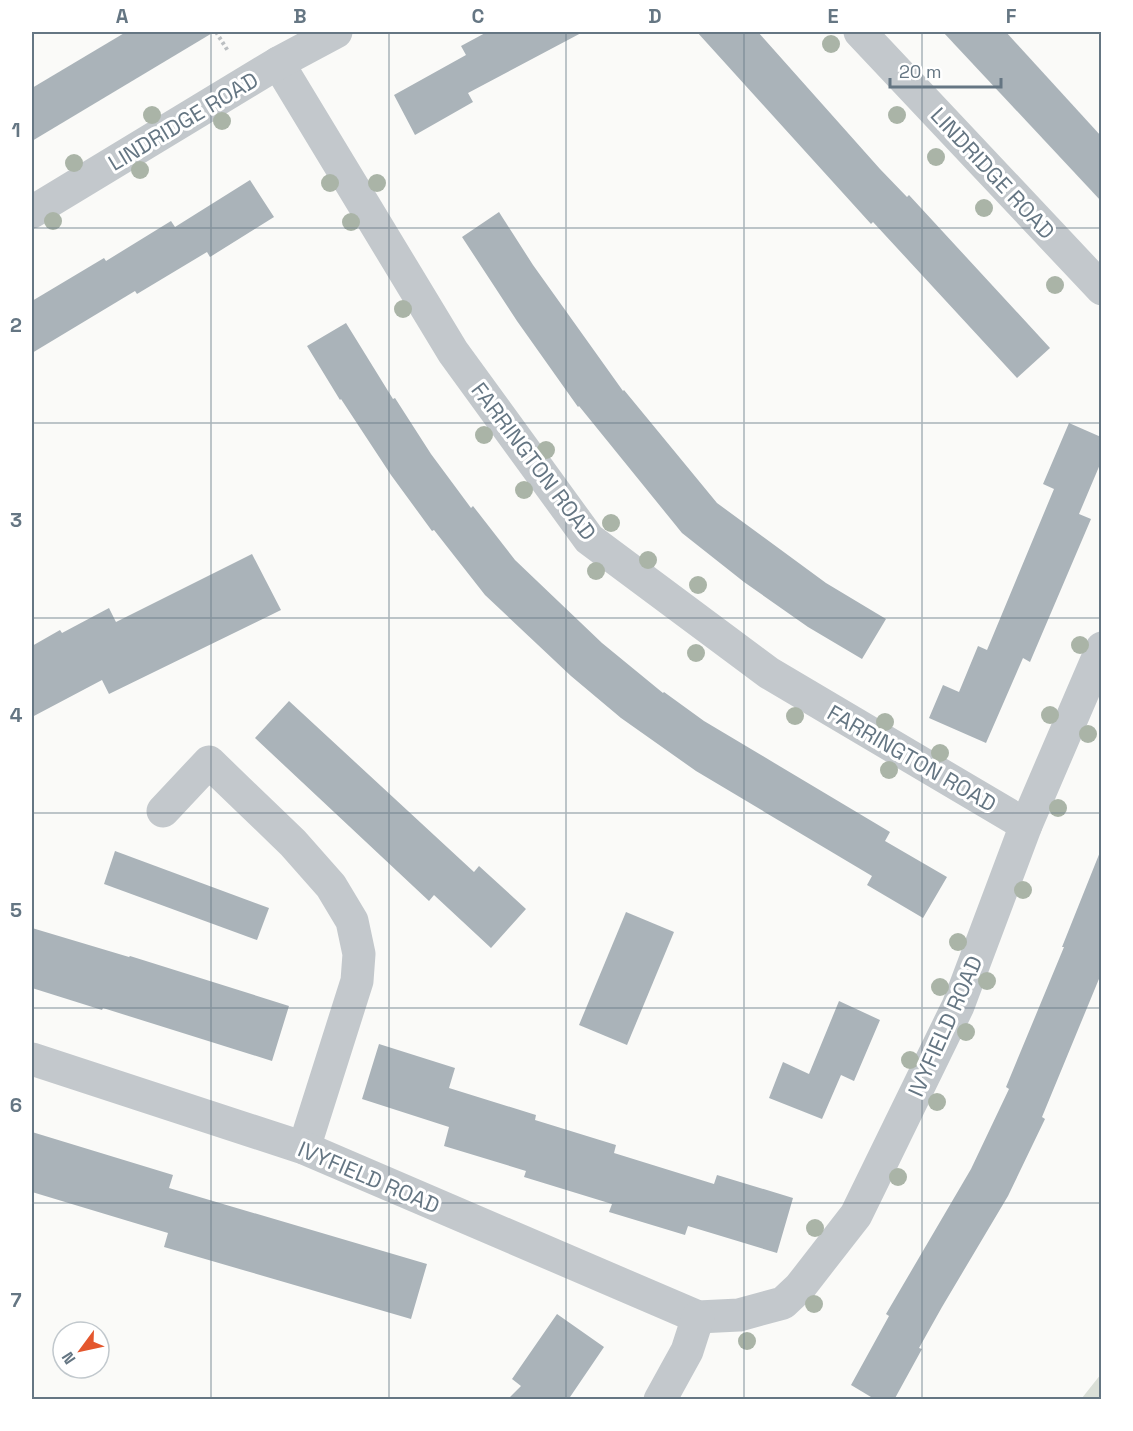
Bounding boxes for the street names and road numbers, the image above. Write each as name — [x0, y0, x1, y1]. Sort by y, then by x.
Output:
street label: LINDRIDGE ROAD — [103, 65, 263, 177]
street label: LINDRIDGE ROAD — [925, 101, 1061, 245]
street label: FARRINGTON ROAD — [465, 376, 603, 546]
street label: FARRINGTON ROAD — [822, 698, 1002, 818]
street label: IVYFIELD ROAD — [901, 951, 989, 1101]
street label: IVYFIELD ROAD — [294, 1135, 444, 1219]

